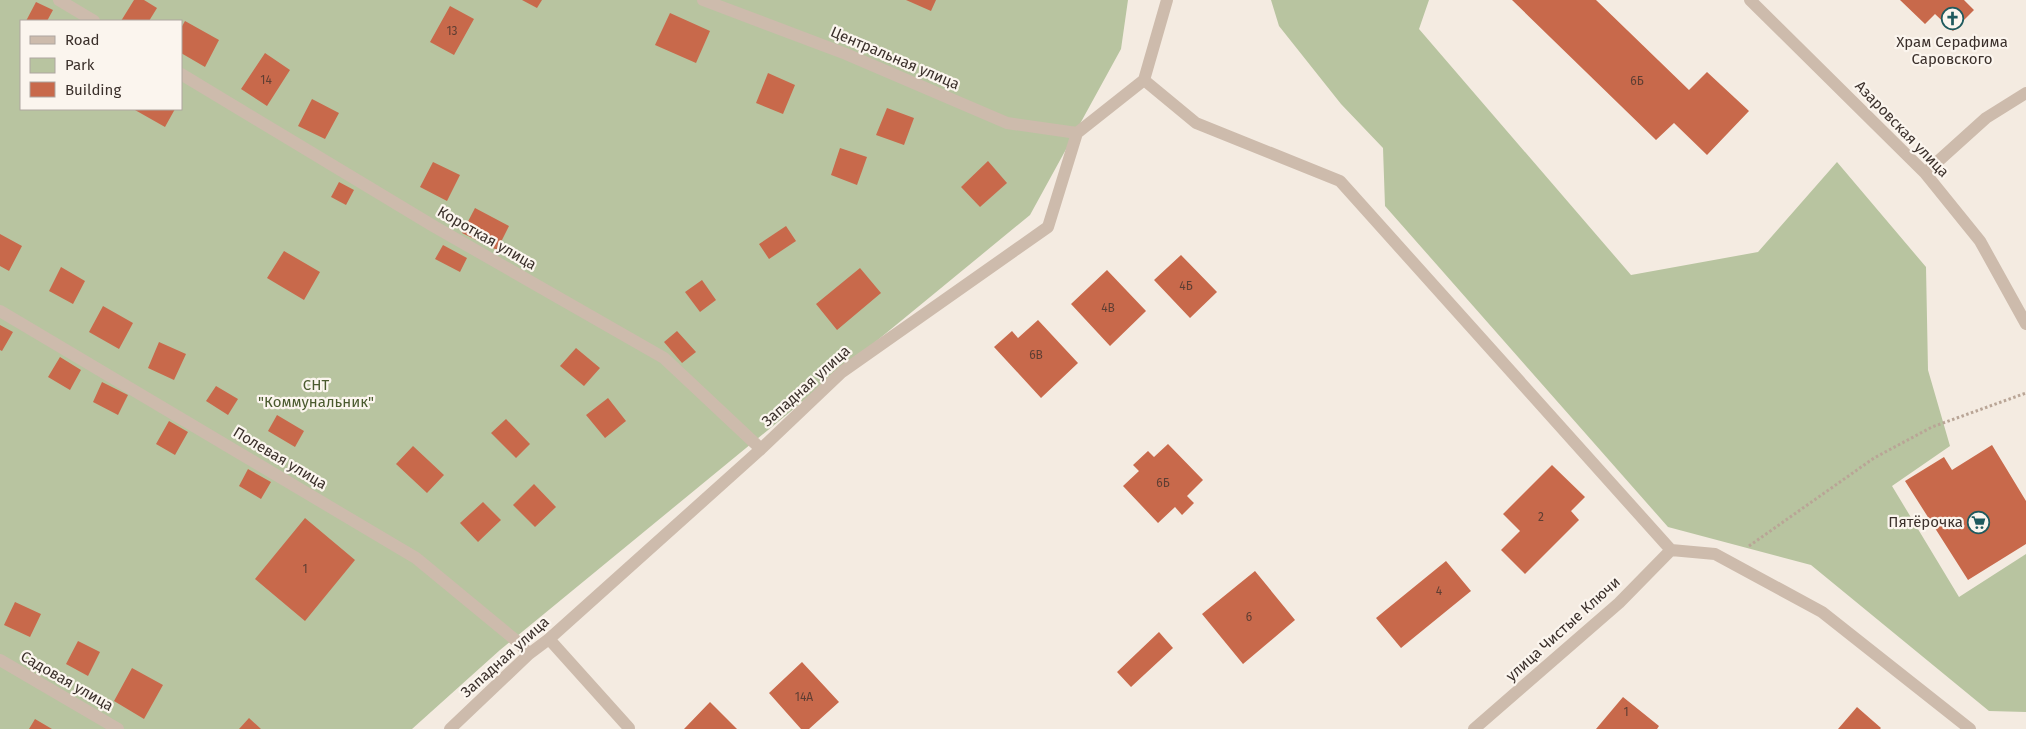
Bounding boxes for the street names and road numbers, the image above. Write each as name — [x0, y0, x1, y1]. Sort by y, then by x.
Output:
street label: Центральная улица — [828, 23, 962, 93]
street label: Азаровская улица — [1851, 77, 1953, 181]
street label: Короткая улица — [434, 202, 540, 274]
street label: Западная улица — [758, 342, 854, 430]
street label: Полевая улица — [230, 423, 330, 493]
street label: улица Чистые Ключи — [1502, 573, 1624, 685]
street label: Западная улица — [457, 613, 553, 701]
street label: Садовая улица — [17, 647, 117, 715]

